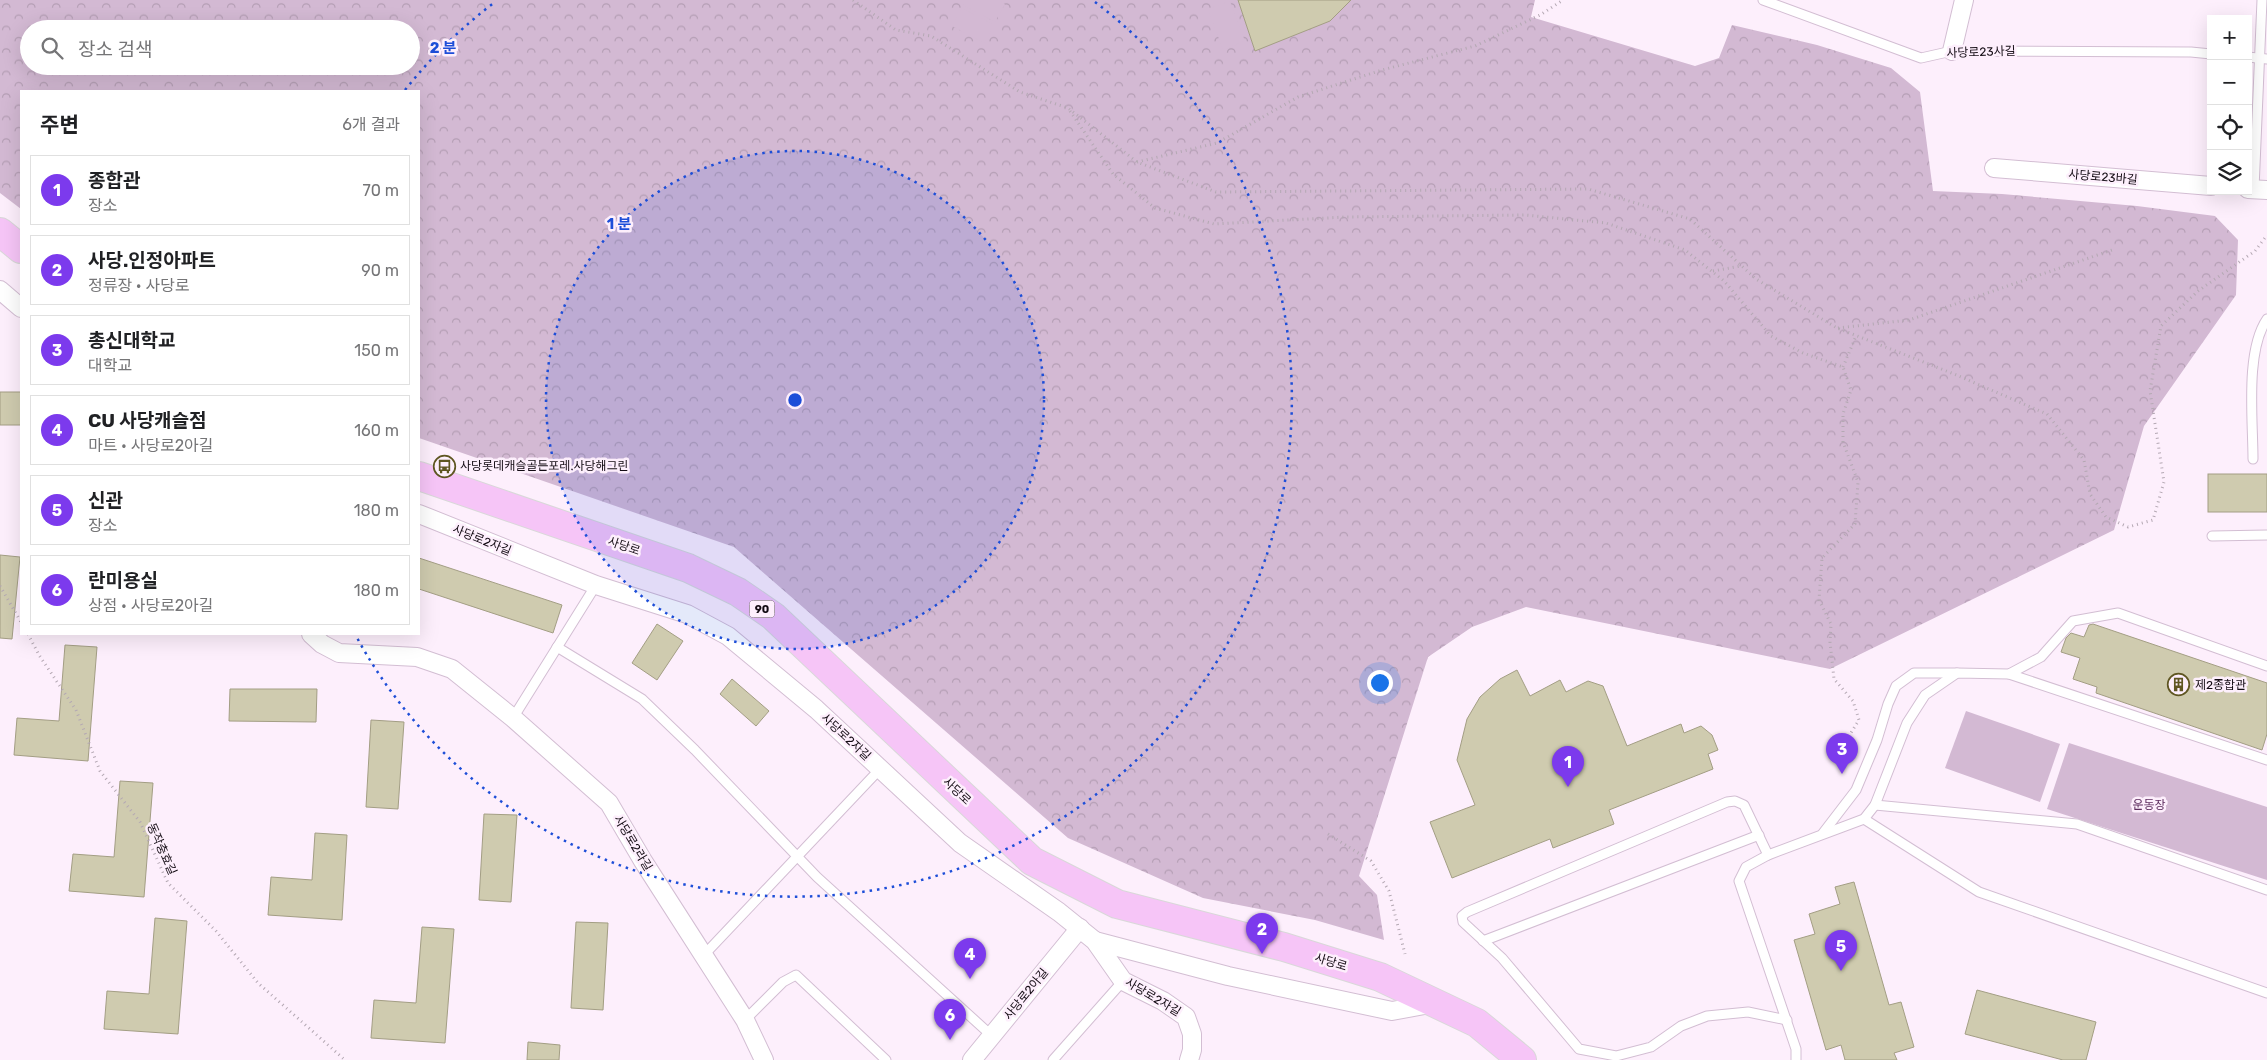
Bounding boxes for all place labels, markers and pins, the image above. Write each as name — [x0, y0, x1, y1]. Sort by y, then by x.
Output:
centre of rings — [786, 391, 804, 409]
bus stop icon: 사당롯데캐슬골든포레.사당해그린 — [432, 454, 456, 478]
place label: 사당롯데캐슬골든포레.사당해그린 — [460, 459, 629, 473]
building icon: 제2종합관 — [2167, 673, 2191, 697]
place label: 제2종합관 — [2195, 678, 2246, 692]
pin: 3 — [1826, 733, 1858, 774]
pin: 1 — [1552, 746, 1584, 787]
pin: 2 — [1246, 913, 1278, 954]
pin: 5 — [1825, 930, 1857, 971]
pin: 4 — [954, 938, 986, 979]
pin: 6 — [934, 999, 966, 1040]

